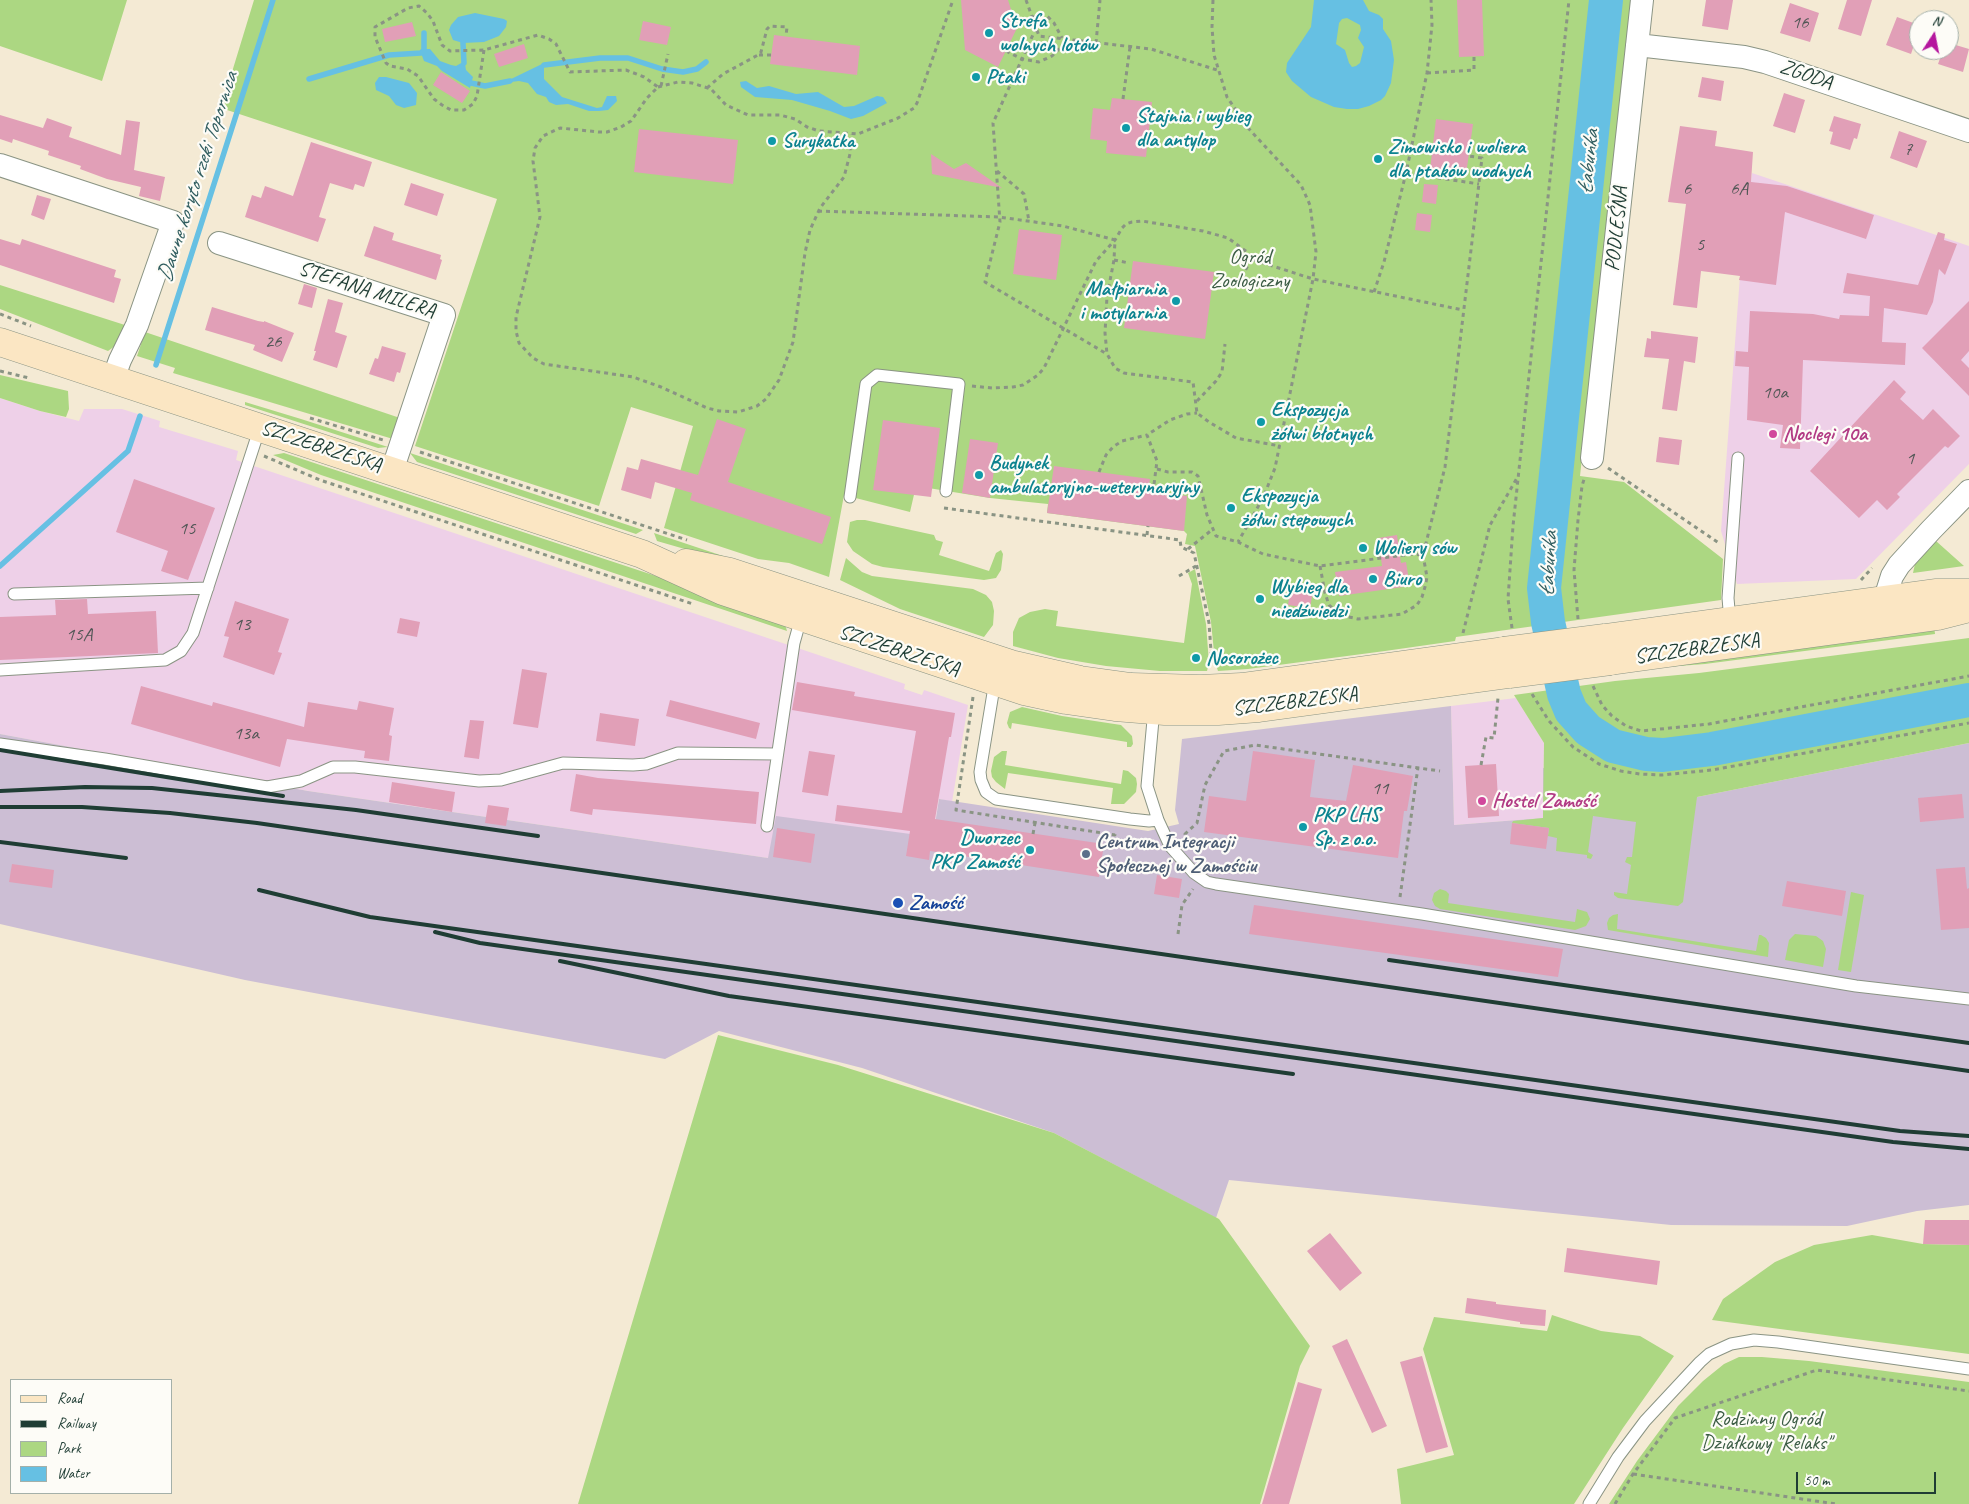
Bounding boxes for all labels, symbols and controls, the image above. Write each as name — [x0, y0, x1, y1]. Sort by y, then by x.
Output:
place label: Strefa wolnych lotów — [999, 8, 1097, 58]
north arrow — [1909, 10, 1959, 60]
house number: 16 — [1791, 12, 1809, 34]
text: N — [1931, 12, 1943, 30]
marker: Strefa wolnych lotów — [983, 27, 995, 39]
street label: ZGODA — [1776, 54, 1836, 96]
place label: Ptaki — [986, 64, 1025, 90]
water label: Dawne koryto rzeki Topornica — [152, 69, 244, 285]
marker: Ptaki — [970, 71, 982, 83]
place label: Stajnia i wybieg dla antylop — [1136, 103, 1251, 153]
marker: Stajnia i wybieg dla antylop — [1120, 122, 1132, 134]
place label: Surykatka — [782, 128, 855, 154]
water label: Łabuńka — [1573, 129, 1605, 195]
place label: Zimowisko i woliera dla ptaków wodnych — [1388, 134, 1531, 184]
marker: Surykatka — [766, 135, 778, 147]
house number: 7 — [1904, 139, 1912, 161]
marker: Zimowisko i woliera dla ptaków wodnych — [1372, 153, 1384, 165]
house number: 6 — [1683, 178, 1691, 200]
house number: 6A — [1730, 178, 1748, 200]
street label: PODLEŚNA — [1600, 185, 1634, 273]
house number: 5 — [1696, 234, 1704, 256]
park label: Ogród Zoologiczny — [1211, 244, 1289, 294]
street label: STEFANA MILERA — [295, 256, 439, 324]
place label: Małpiarnia i motylarnia — [1080, 276, 1166, 326]
marker: Małpiarnia i motylarnia — [1170, 295, 1182, 307]
house number: 26 — [264, 331, 282, 353]
house number: 10a — [1762, 382, 1788, 404]
place label: Ekspozycja żółwi błotnych — [1271, 397, 1373, 447]
street label: SZCZEBRZESKA — [257, 416, 385, 478]
marker: Ekspozycja żółwi błotnych — [1255, 416, 1267, 428]
place label: Noclegi 10a — [1783, 421, 1867, 447]
marker: Noclegi 10a — [1767, 428, 1779, 440]
house number: 1 — [1906, 448, 1914, 470]
place label: Budynek ambulatoryjno-weterynaryjny — [989, 450, 1199, 500]
marker: Budynek ambulatoryjno-weterynaryjny — [973, 469, 985, 481]
place label: Ekspozycja żółwi stepowych — [1241, 483, 1353, 533]
marker: Ekspozycja żółwi stepowych — [1225, 502, 1237, 514]
house number: 15 — [178, 518, 196, 540]
water label: Łabuńka — [1534, 531, 1564, 597]
place label: Woliery sów — [1373, 535, 1456, 561]
marker: Woliery sów — [1357, 542, 1369, 554]
place label: Biuro — [1383, 566, 1421, 592]
marker: Biuro — [1367, 573, 1379, 585]
place label: Wybieg dla niedźwiedzi — [1270, 574, 1347, 624]
marker: Wybieg dla niedźwiedzi — [1254, 593, 1266, 605]
house number: 13 — [233, 614, 251, 636]
street label: SZCZEBRZESKA — [835, 620, 963, 682]
house number: 15A — [66, 624, 92, 646]
street label: SZCZEBRZESKA — [1633, 628, 1761, 670]
place label: Nosorożec — [1206, 645, 1278, 671]
marker: Nosorożec — [1190, 652, 1202, 664]
street label: SZCZEBRZESKA — [1231, 682, 1359, 722]
house number: 13a — [233, 723, 259, 745]
house number: 11 — [1371, 778, 1389, 800]
place label: Hostel Zamość — [1492, 788, 1596, 814]
marker: Hostel Zamość — [1476, 795, 1488, 807]
place label: PKP LHS Sp. z o.o. — [1313, 802, 1380, 852]
marker: PKP LHS Sp. z o.o. — [1297, 821, 1309, 833]
place label: Dworzec PKP Zamość — [931, 825, 1020, 875]
place label: Centrum Integracji Społecznej w Zamościu — [1096, 829, 1256, 879]
marker: Dworzec PKP Zamość — [1024, 844, 1036, 856]
marker: Centrum Integracji Społecznej w Zamościu — [1080, 848, 1092, 860]
place label: Zamość — [909, 890, 963, 916]
marker: Zamość — [891, 896, 905, 910]
legend — [10, 1379, 172, 1494]
text: Road — [57, 1389, 82, 1408]
park label: Rodzinny Ogród Działkowy "Relaks" — [1701, 1406, 1831, 1456]
text: Railway — [57, 1414, 96, 1433]
text: Park — [57, 1439, 81, 1458]
scale bar — [1799, 1462, 1939, 1494]
text: Water — [57, 1464, 90, 1483]
text: 50 m — [1804, 1471, 1830, 1490]

